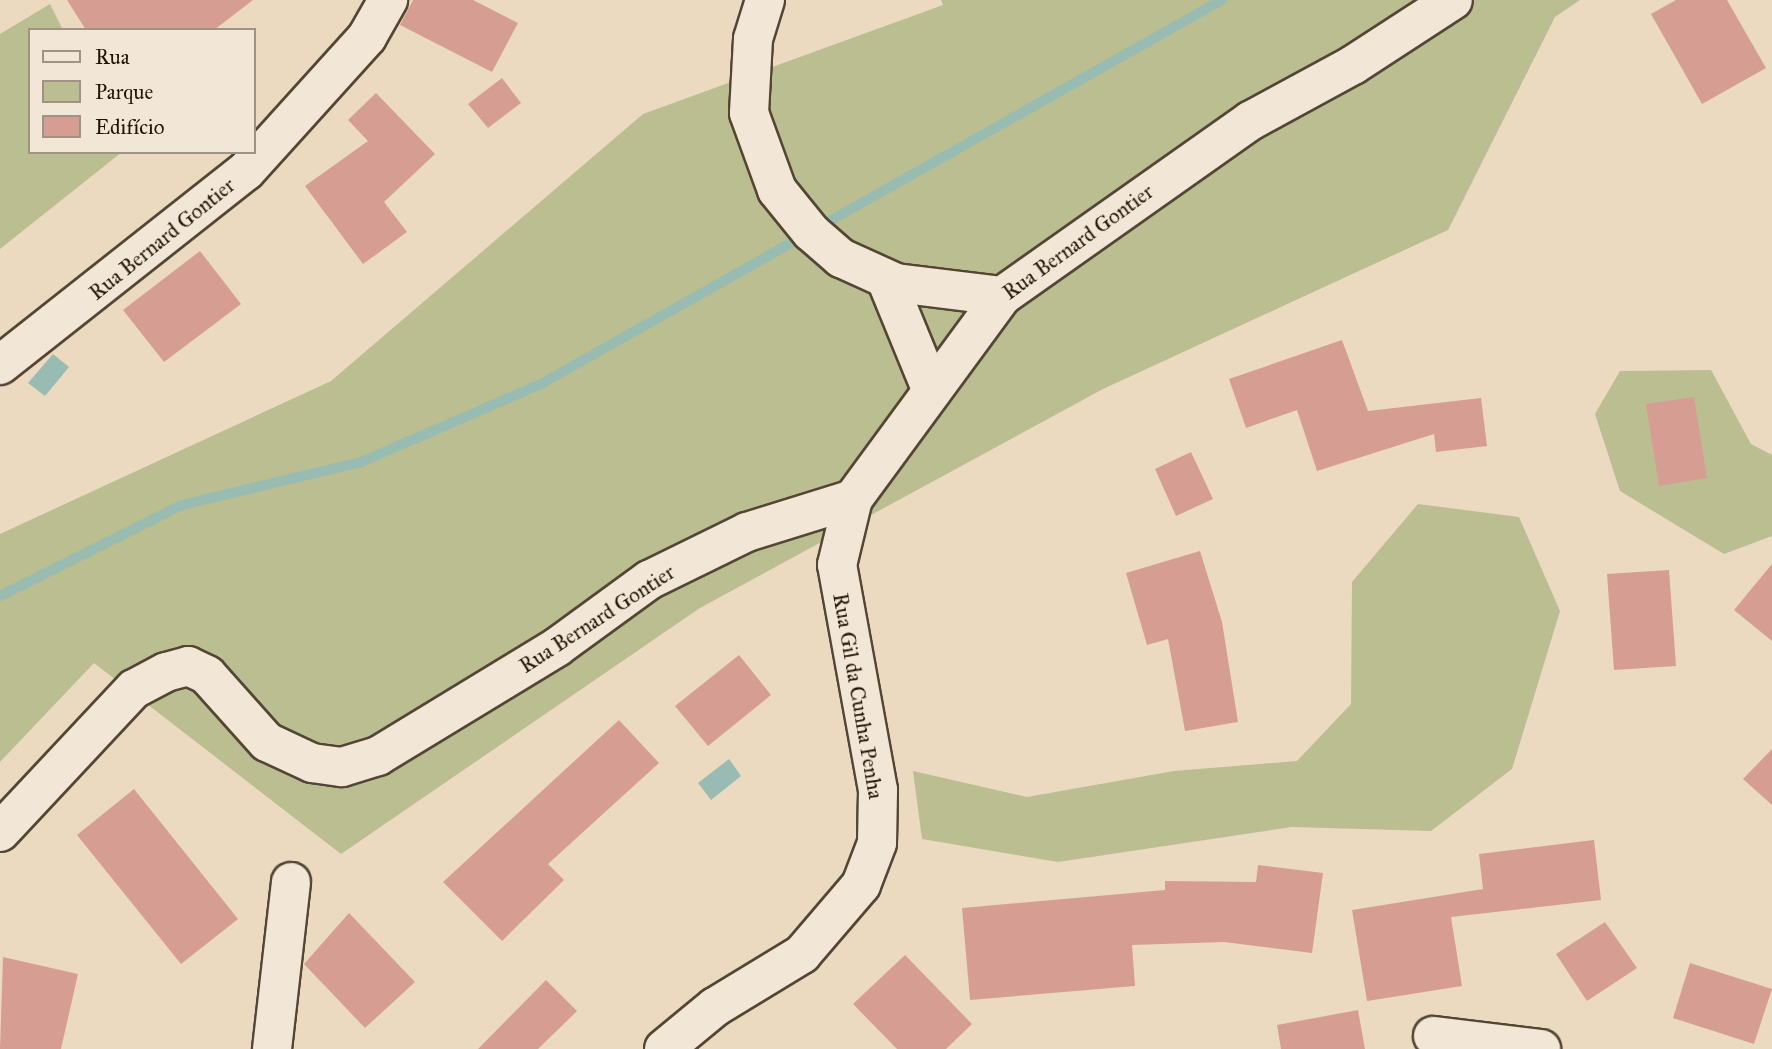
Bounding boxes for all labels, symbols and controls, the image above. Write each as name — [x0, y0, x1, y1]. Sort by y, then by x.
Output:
legend — [28, 28, 256, 154]
text: Rua — [95, 44, 130, 70]
text: Parque — [95, 79, 153, 105]
text: Edifício — [95, 114, 164, 140]
street label: Rua Bernard Gontier — [84, 173, 240, 305]
street label: Rua Bernard Gontier — [998, 179, 1158, 305]
street label: Rua Bernard Gontier — [515, 559, 679, 679]
street label: Rua Gil da Cunha Penha — [827, 591, 889, 801]

